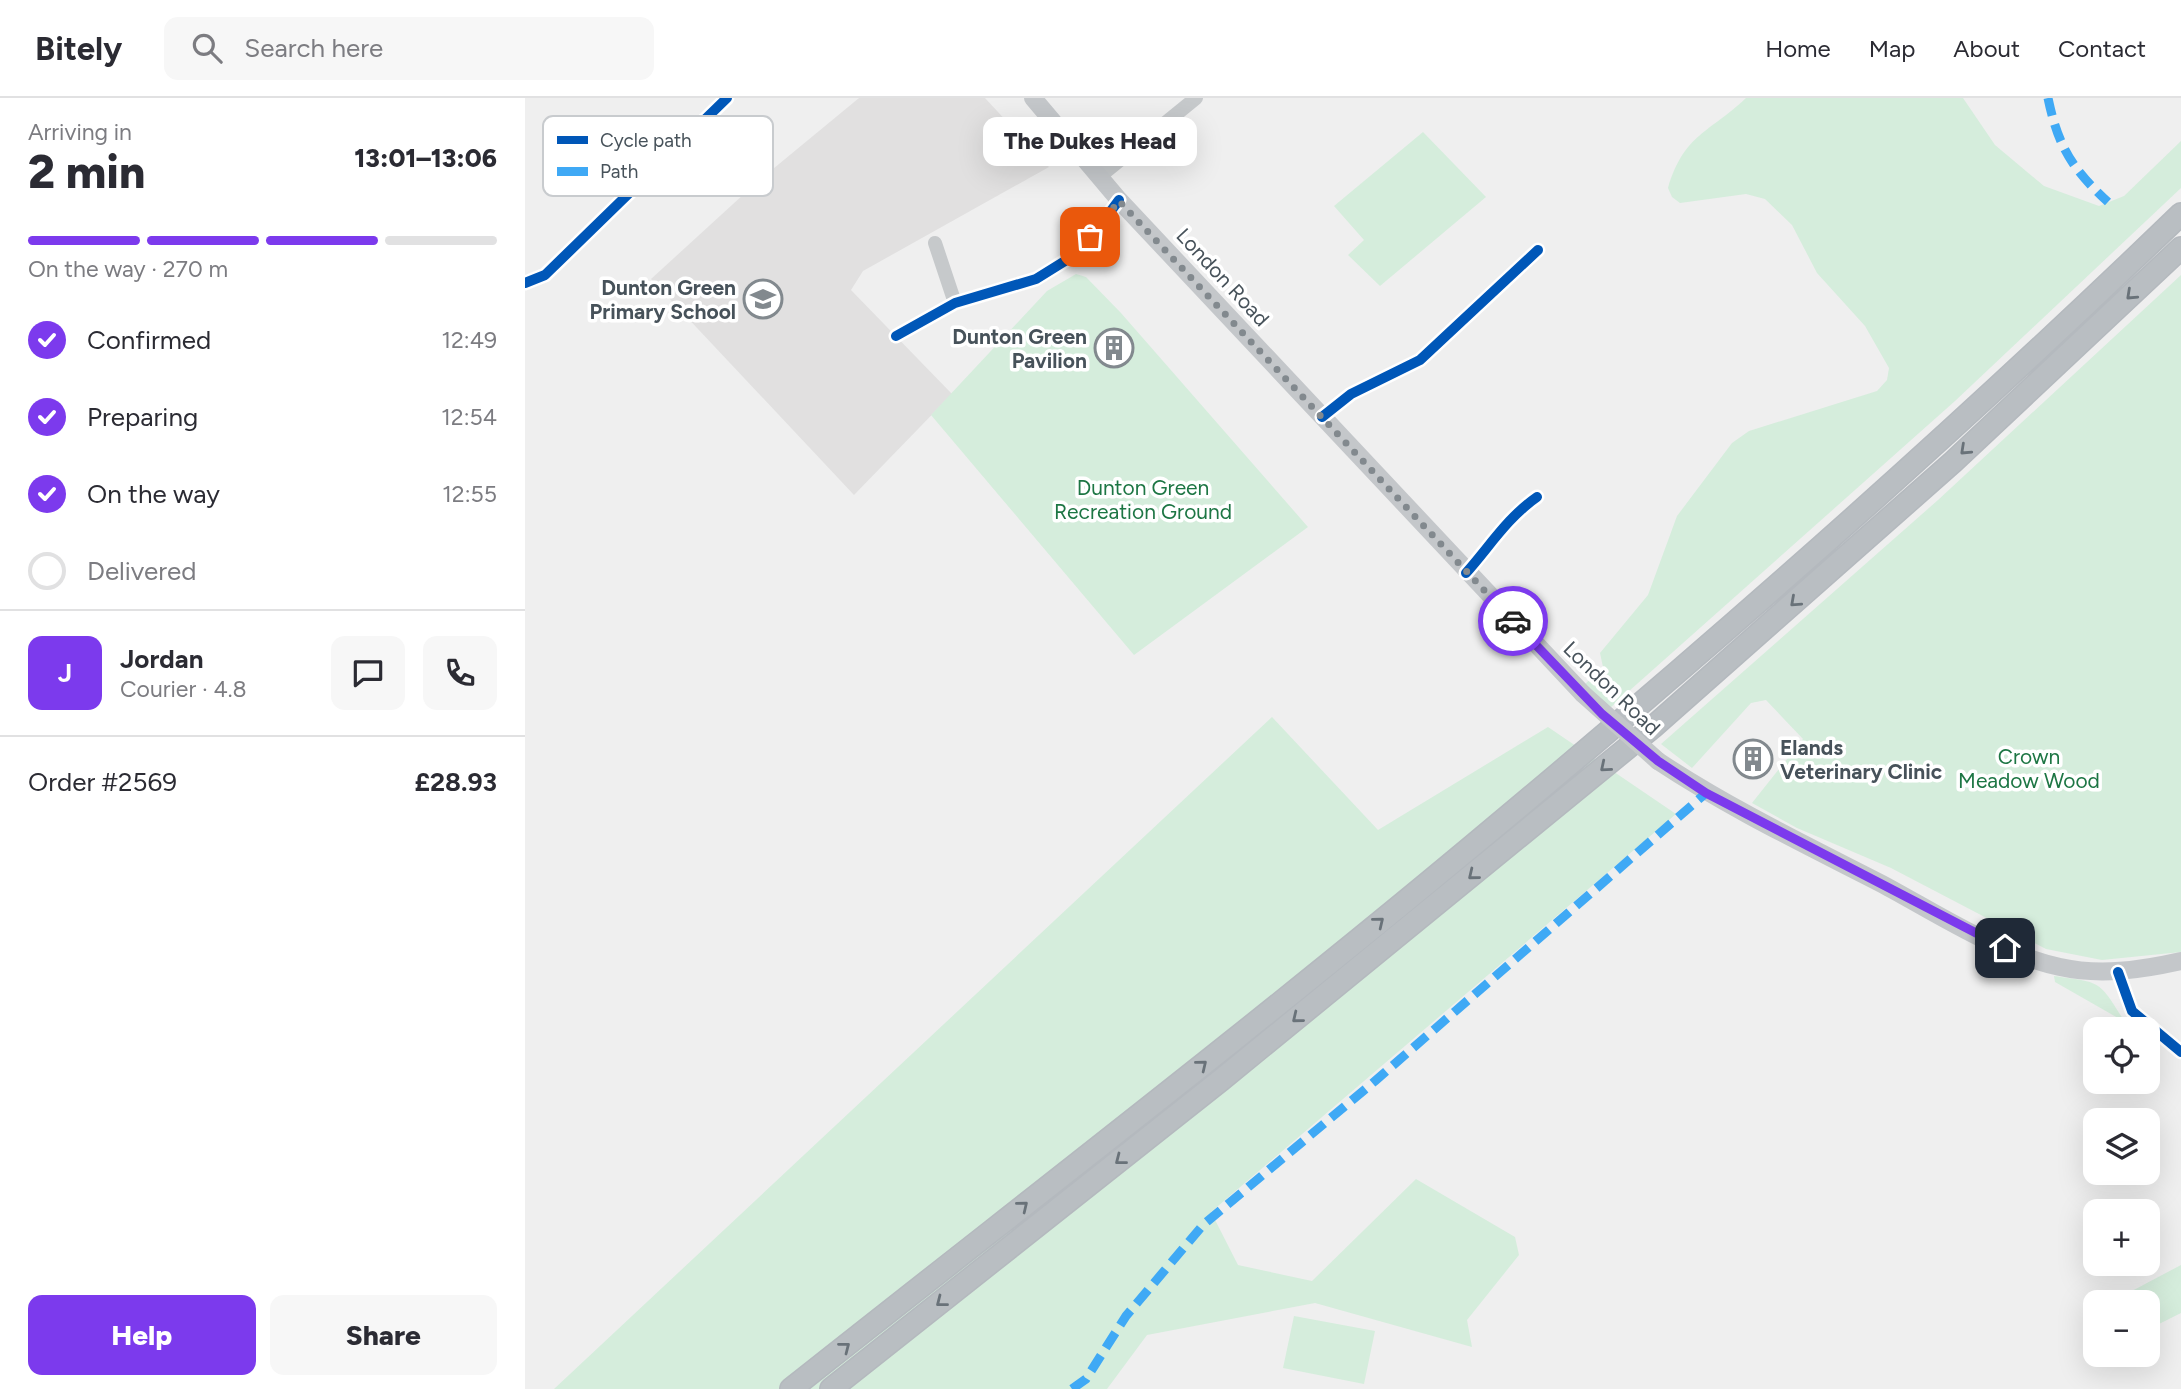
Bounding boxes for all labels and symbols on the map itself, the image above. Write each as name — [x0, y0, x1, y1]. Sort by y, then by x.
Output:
legend — [543, 116, 773, 196]
callout: The Dukes Head — [983, 118, 1197, 167]
text: Cycle path — [600, 129, 692, 152]
text: Path — [600, 160, 638, 183]
pin — [1060, 207, 1120, 267]
street label: London Road — [1171, 223, 1275, 331]
place label: Dunton Green Primary School — [590, 275, 736, 324]
school or university icon: Dunton Green Primary School — [742, 278, 784, 320]
one-way arrow — [2127, 287, 2140, 300]
place label: Dunton Green Pavilion — [952, 324, 1087, 373]
building icon: Dunton Green Pavilion — [1093, 327, 1135, 369]
one-way arrow — [1960, 442, 1973, 455]
park label: Dunton Green Recreation Ground — [1054, 475, 1232, 524]
courier — [1478, 586, 1548, 656]
one-way arrow — [1790, 594, 1803, 606]
street label: London Road — [1559, 636, 1665, 740]
place label: Elands Veterinary Clinic — [1780, 735, 1943, 784]
building icon: Elands Veterinary Clinic — [1732, 738, 1774, 780]
park label: Crown Meadow Wood — [1958, 744, 2100, 793]
one-way arrow — [1600, 759, 1613, 771]
one-way arrow — [1469, 866, 1481, 879]
one-way arrow — [1372, 918, 1384, 931]
pin — [1975, 918, 2035, 978]
one-way arrow — [1293, 1010, 1306, 1022]
one-way arrow — [1194, 1060, 1206, 1073]
one-way arrow — [1115, 1152, 1127, 1165]
one-way arrow — [1015, 1202, 1028, 1214]
one-way arrow — [937, 1294, 950, 1306]
one-way arrow — [837, 1342, 849, 1355]

